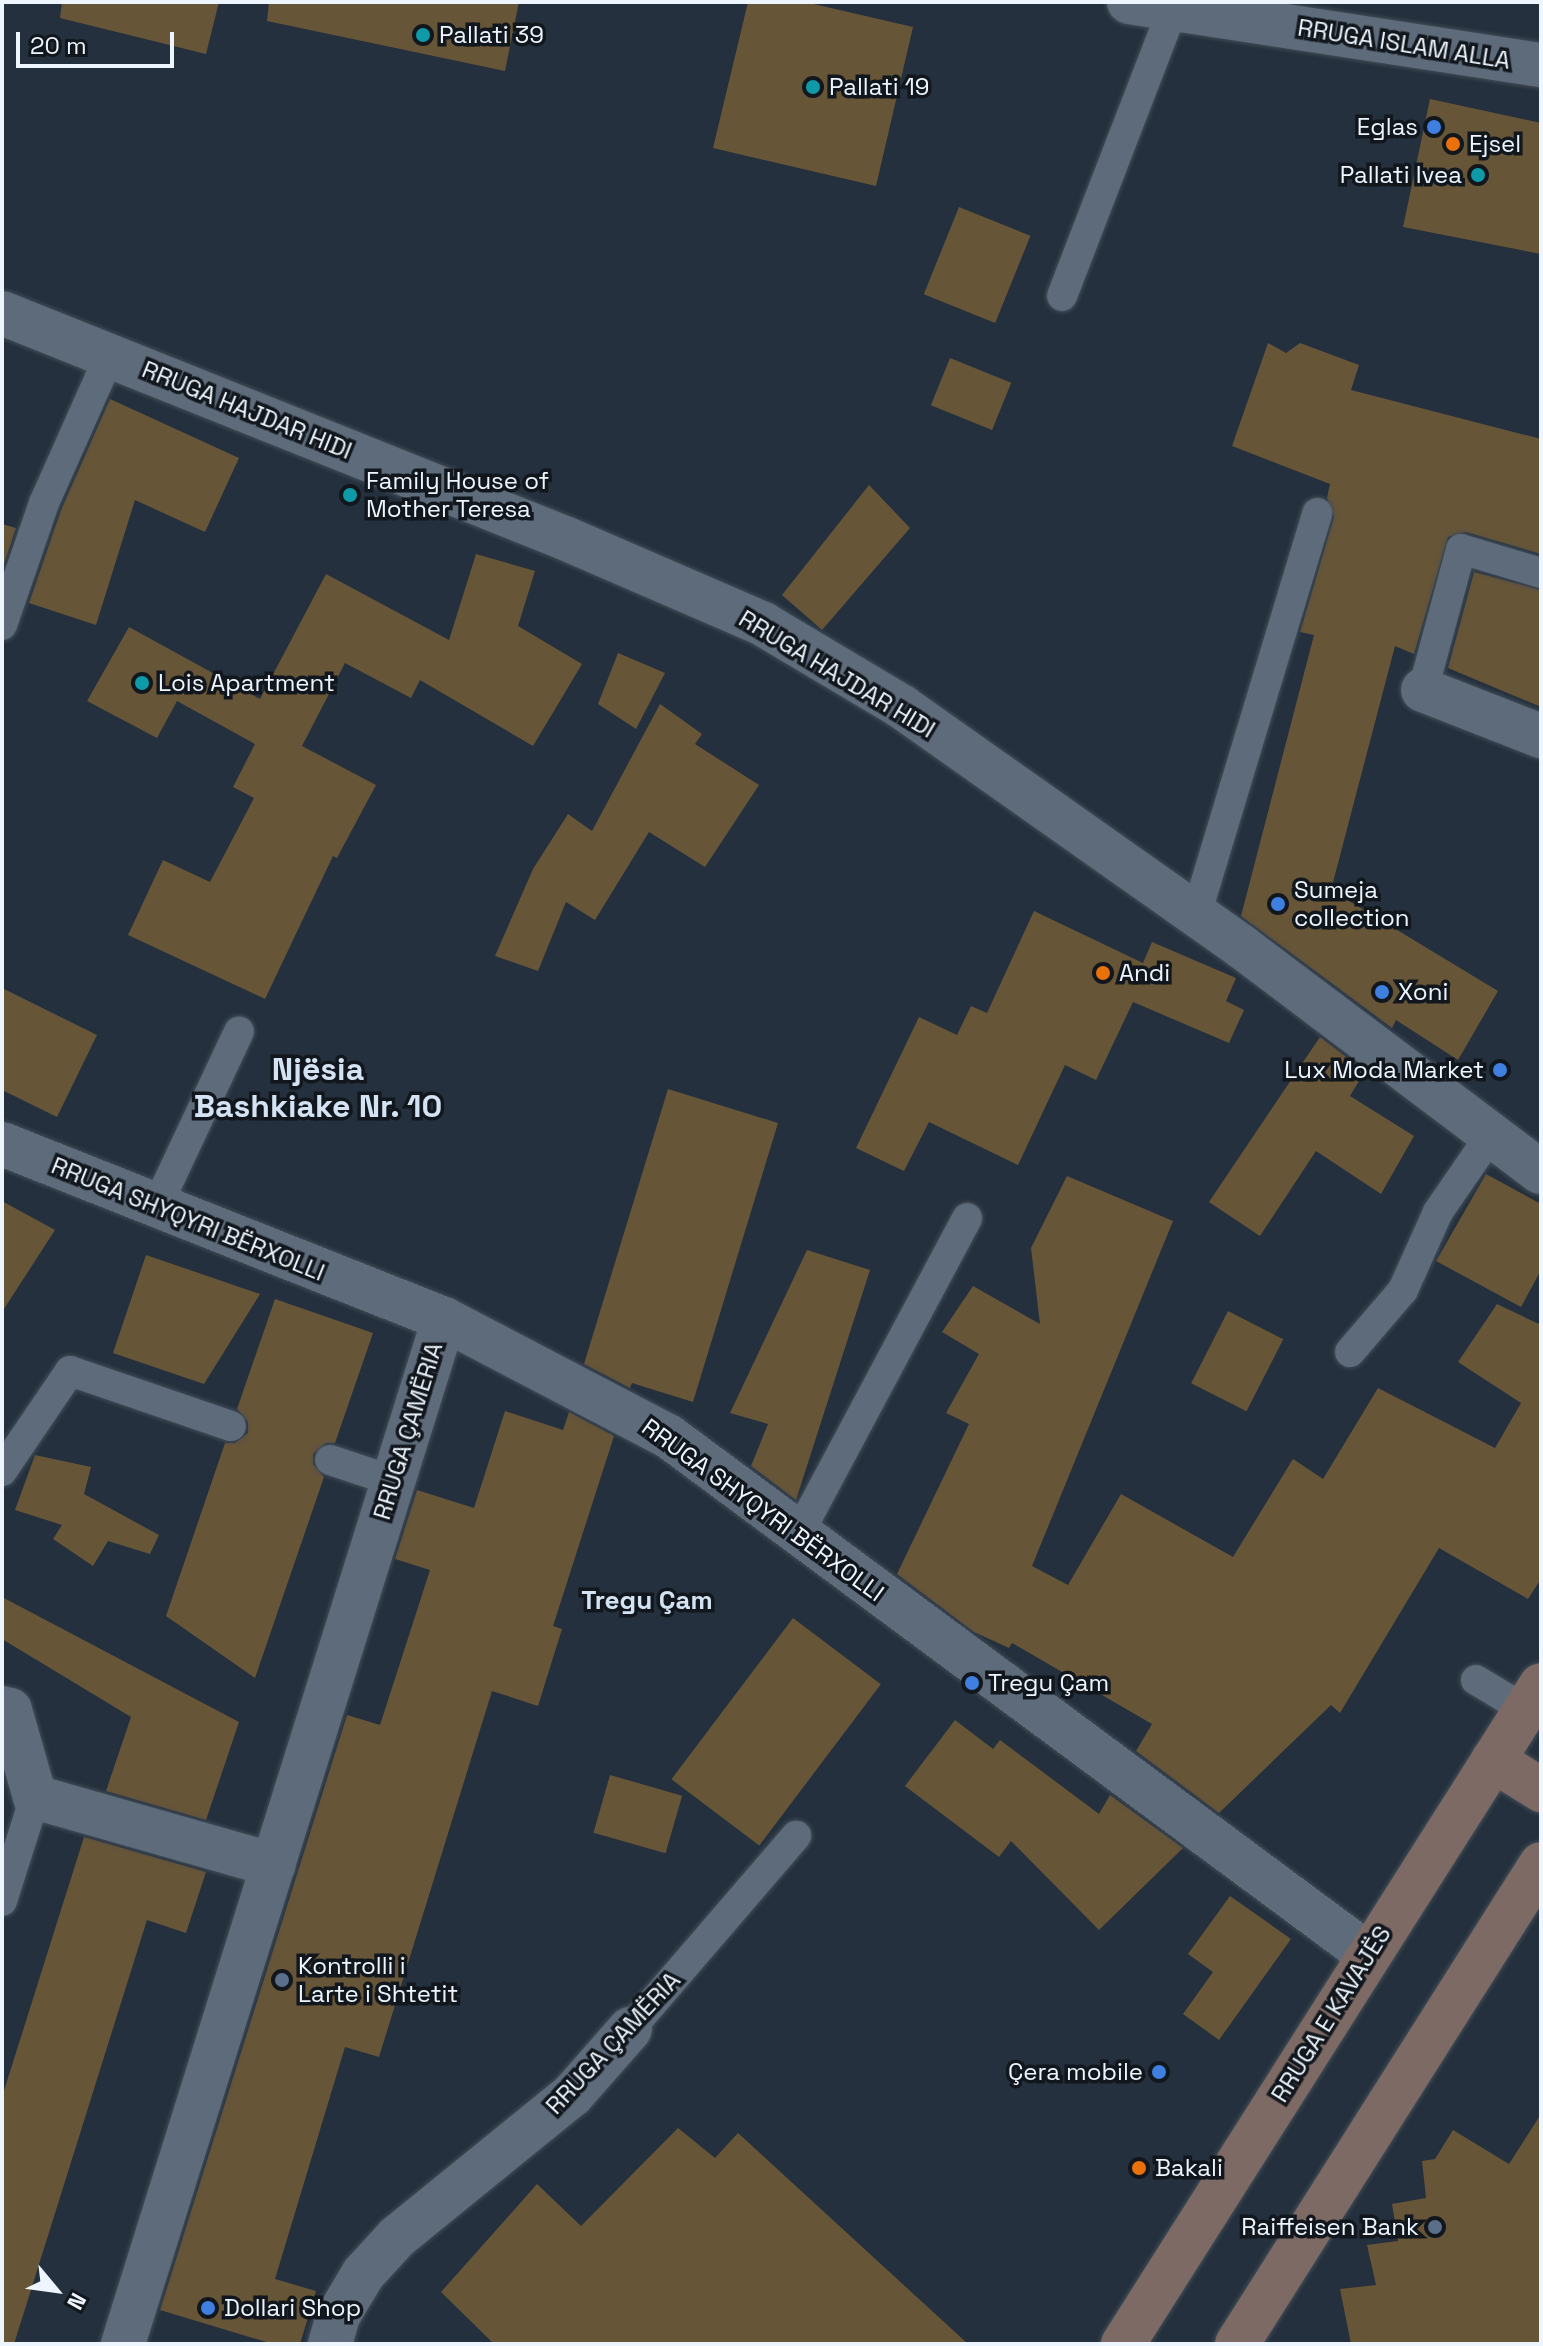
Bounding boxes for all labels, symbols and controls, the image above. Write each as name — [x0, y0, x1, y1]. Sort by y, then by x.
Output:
street label: RRUGA ISLAM ALLA — [1295, 13, 1513, 75]
scale bar — [20, 16, 178, 66]
place label: Pallati 39 — [439, 21, 544, 49]
marker: Pallati 39 — [414, 26, 432, 44]
text: 20 m — [30, 30, 87, 61]
place label: Pallati 19 — [829, 73, 930, 101]
marker: Pallati 19 — [804, 78, 822, 96]
place label: Eglas — [1357, 113, 1418, 141]
marker: Eglas — [1425, 118, 1443, 136]
place label: Ejsel — [1469, 130, 1521, 158]
marker: Ejsel — [1444, 135, 1462, 153]
place label: Pallati Ivea — [1340, 161, 1462, 189]
marker: Pallati Ivea — [1469, 166, 1487, 184]
street label: RRUGA HAJDAR HIDI — [138, 355, 356, 465]
place label: Family House of Mother Teresa — [366, 467, 549, 523]
marker: Family House of Mother Teresa — [341, 486, 359, 504]
street label: RRUGA HAJDAR HIDI — [734, 604, 940, 744]
place label: Lois Apartment — [158, 669, 335, 697]
marker: Lois Apartment — [133, 674, 151, 692]
place label: Sumeja collection — [1294, 876, 1409, 932]
marker: Sumeja collection — [1269, 895, 1287, 913]
place label: Andi — [1119, 959, 1170, 987]
marker: Andi — [1094, 964, 1112, 982]
place label: Xoni — [1398, 978, 1448, 1006]
marker: Xoni — [1373, 983, 1391, 1001]
district label: Njësia Bashkiake Nr. 10 — [193, 1051, 443, 1126]
place label: Lux Moda Market — [1284, 1056, 1484, 1084]
marker: Lux Moda Market — [1491, 1061, 1509, 1079]
street label: RRUGA SHYQYRI BËRXOLLI — [47, 1151, 329, 1287]
street label: RRUGA ÇAMËRIA — [367, 1339, 449, 1523]
street label: RRUGA SHYQYRI BËRXOLLI — [636, 1412, 890, 1608]
district label: Tregu Çam — [581, 1585, 713, 1617]
place label: Tregu Çam — [988, 1669, 1109, 1697]
marker: Tregu Çam — [963, 1674, 981, 1692]
street label: RRUGA E KAVAJËS — [1265, 1920, 1397, 2108]
place label: Kontrolli i Larte i Shtetit — [298, 1952, 458, 2008]
street label: RRUGA ÇAMËRIA — [540, 1966, 686, 2120]
marker: Kontrolli i Larte i Shtetit — [273, 1971, 291, 1989]
place label: Çera mobile — [1008, 2058, 1143, 2086]
marker: Çera mobile — [1150, 2063, 1168, 2081]
place label: Bakali — [1155, 2154, 1223, 2182]
marker: Bakali — [1130, 2159, 1148, 2177]
place label: Raiffeisen Bank — [1241, 2213, 1419, 2241]
marker: Raiffeisen Bank — [1426, 2218, 1444, 2236]
north arrow — [16, 2250, 96, 2330]
text: N — [61, 2288, 93, 2315]
place label: Dollari Shop — [224, 2294, 361, 2322]
marker: Dollari Shop — [199, 2299, 217, 2317]

